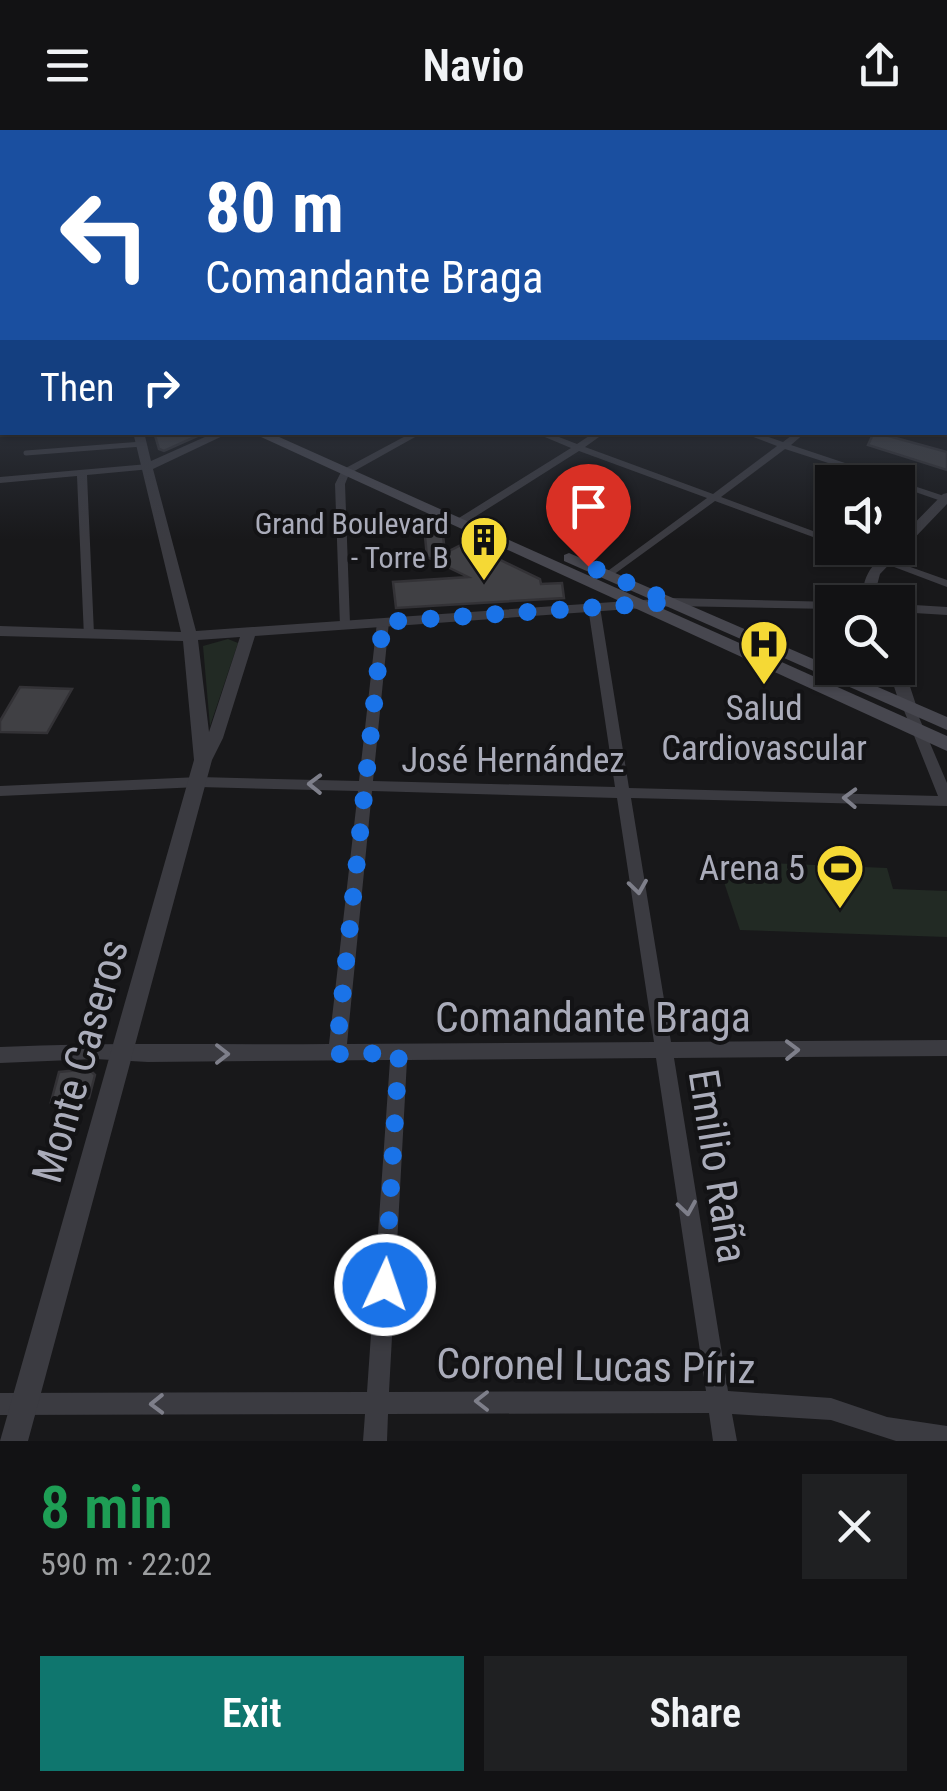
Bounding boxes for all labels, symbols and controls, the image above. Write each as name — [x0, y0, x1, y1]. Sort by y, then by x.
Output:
icon: menu — [40, 38, 95, 93]
icon: share — [852, 38, 907, 93]
text: Navio — [422, 39, 525, 92]
text: 80 m — [205, 167, 344, 249]
icon: left — [40, 170, 170, 300]
text: Comandante Braga — [205, 251, 543, 304]
icon: right — [134, 360, 189, 415]
text: Then — [40, 366, 114, 410]
pin — [546, 464, 631, 567]
map controls — [815, 465, 915, 685]
button: sound — [815, 465, 915, 565]
icon: arrive — [561, 479, 616, 534]
place label: Grand Boulevard - Torre B — [255, 506, 449, 575]
building icon: Grand Boulevard - Torre B — [458, 514, 510, 582]
button: search — [815, 585, 915, 685]
hospital icon: Salud Cardiovascular — [738, 618, 790, 686]
place label: Salud Cardiovascular — [661, 688, 867, 769]
street label: José Hernández — [401, 740, 625, 781]
one-way arrow — [307, 773, 322, 795]
one-way arrow — [841, 787, 857, 808]
sports icon: Arena 5 — [814, 842, 866, 910]
place label: Arena 5 — [699, 848, 805, 889]
one-way arrow — [627, 879, 648, 895]
street label: Monte Caseros — [22, 934, 138, 1188]
street label: Comandante Braga — [435, 993, 751, 1042]
one-way arrow — [784, 1039, 800, 1061]
one-way arrow — [215, 1043, 230, 1065]
street label: Emilio Raña — [679, 1066, 757, 1266]
one-way arrow — [676, 1200, 697, 1216]
position arrow — [333, 1233, 437, 1337]
street label: Coronel Lucas Píriz — [436, 1339, 756, 1393]
one-way arrow — [473, 1390, 488, 1412]
one-way arrow — [148, 1394, 164, 1415]
text: 8 min — [40, 1472, 173, 1543]
button: close — [802, 1474, 907, 1579]
text: 590 m · 22:02 — [40, 1545, 212, 1583]
button: Exit — [40, 1656, 464, 1771]
button: Share — [484, 1656, 907, 1771]

